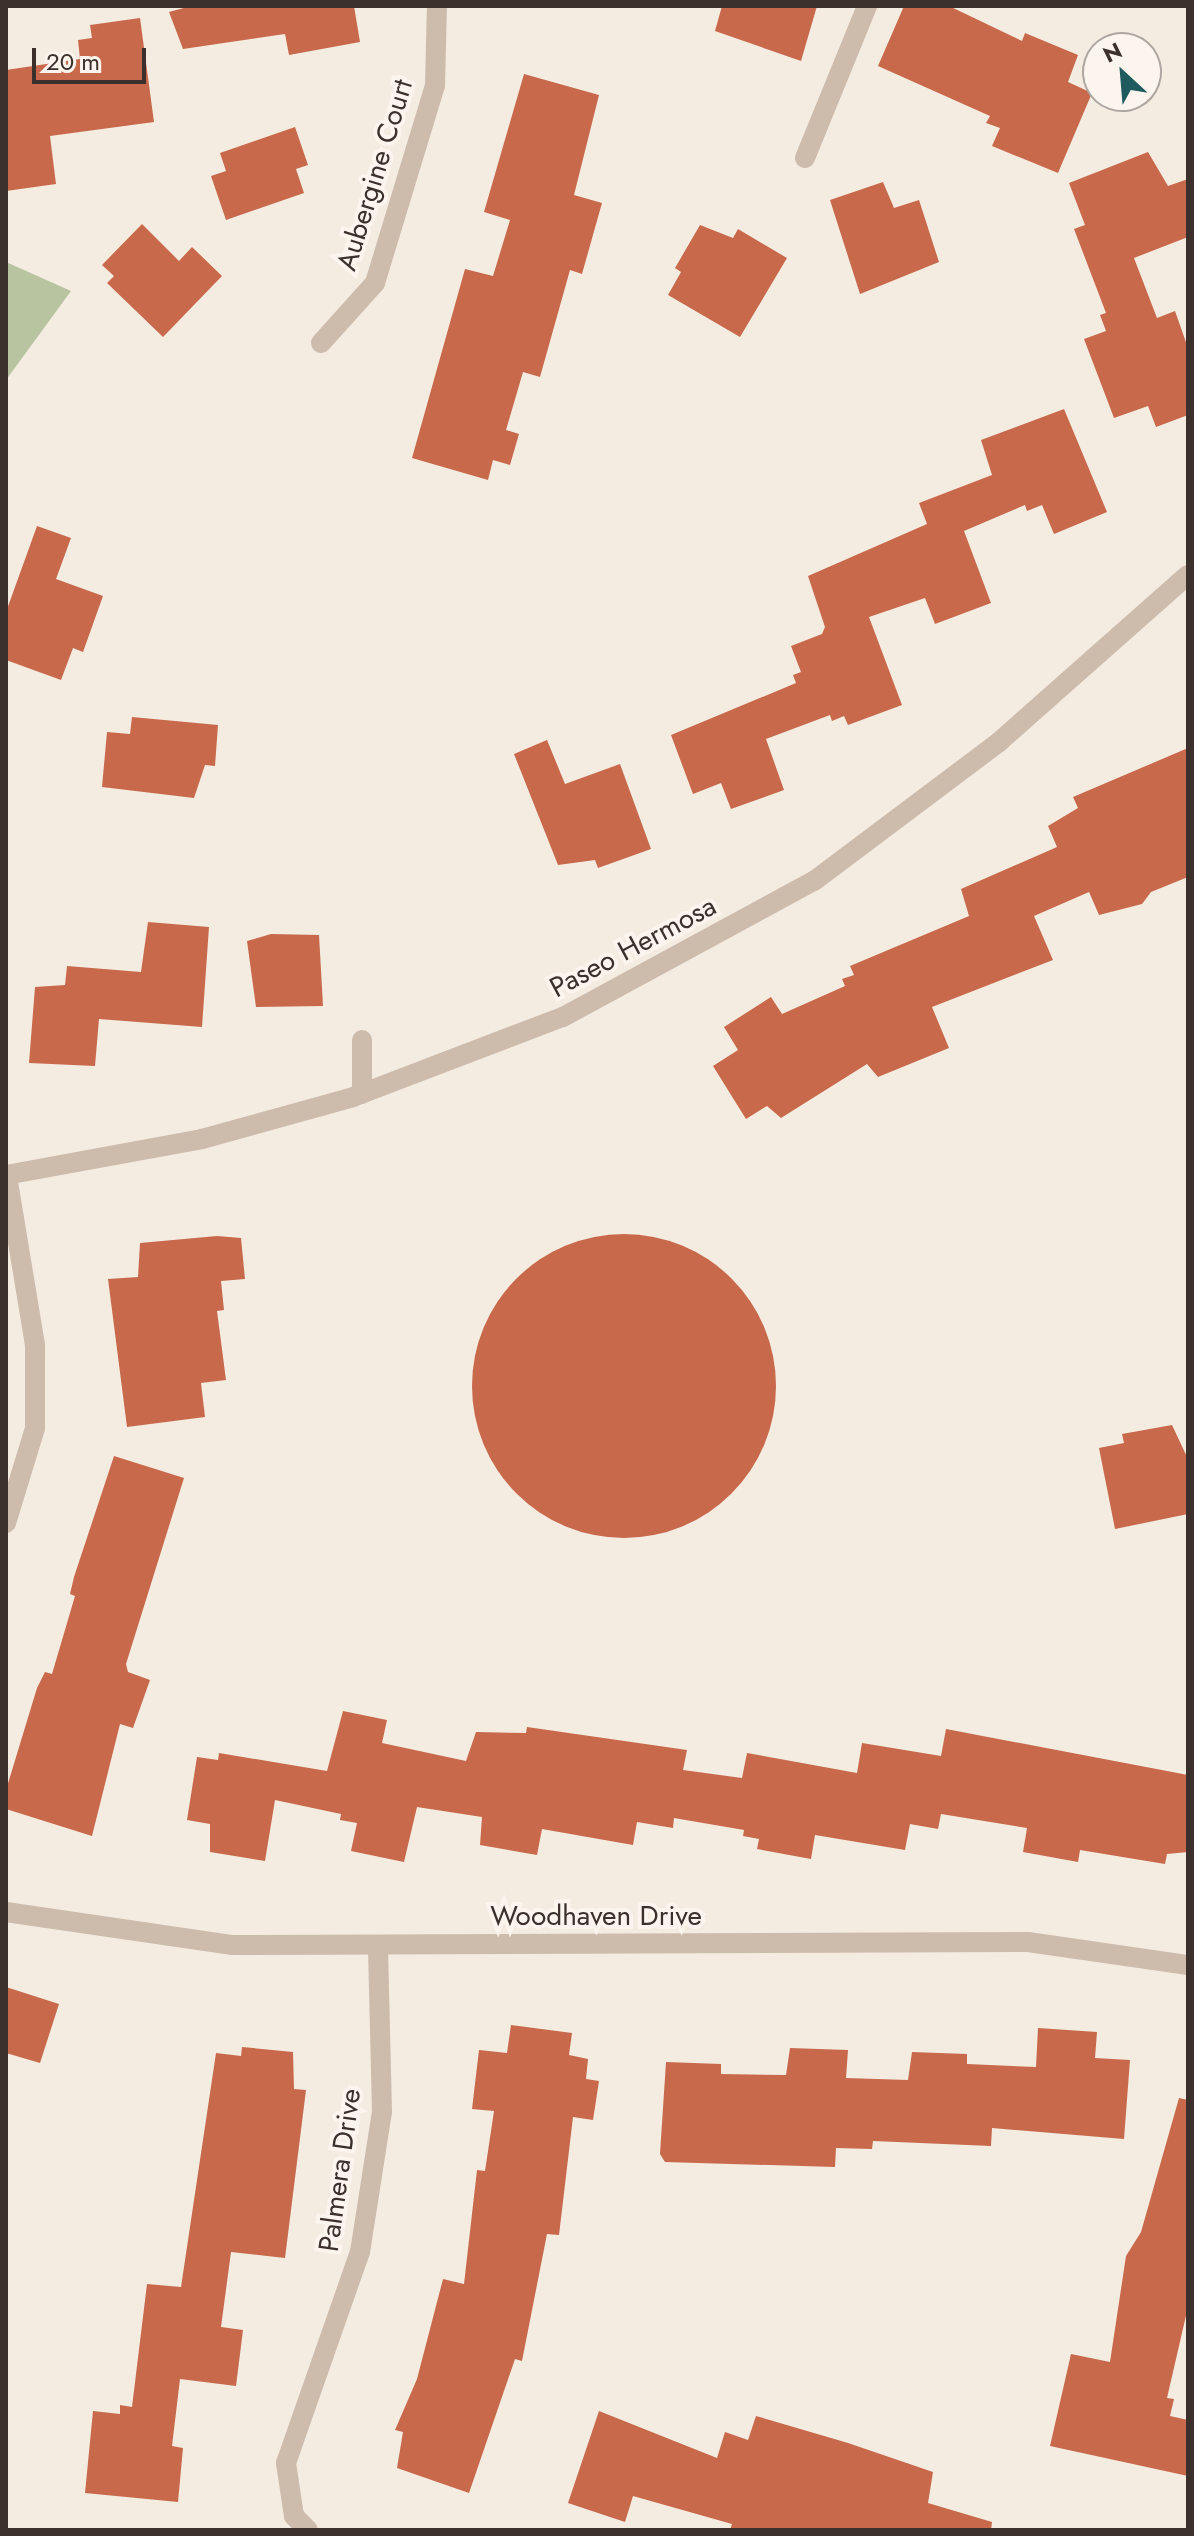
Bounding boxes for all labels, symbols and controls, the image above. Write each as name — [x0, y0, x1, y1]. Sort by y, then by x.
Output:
scale bar — [36, 32, 150, 82]
north arrow — [1082, 32, 1162, 112]
text: N — [1097, 34, 1127, 70]
text: 20 m — [46, 44, 100, 79]
street label: Aubergine Court — [330, 75, 420, 275]
street label: Paseo Hermosa — [544, 889, 722, 1005]
street label: Woodhaven Drive — [490, 1899, 702, 1933]
street label: Palmera Drive — [312, 2086, 368, 2254]

